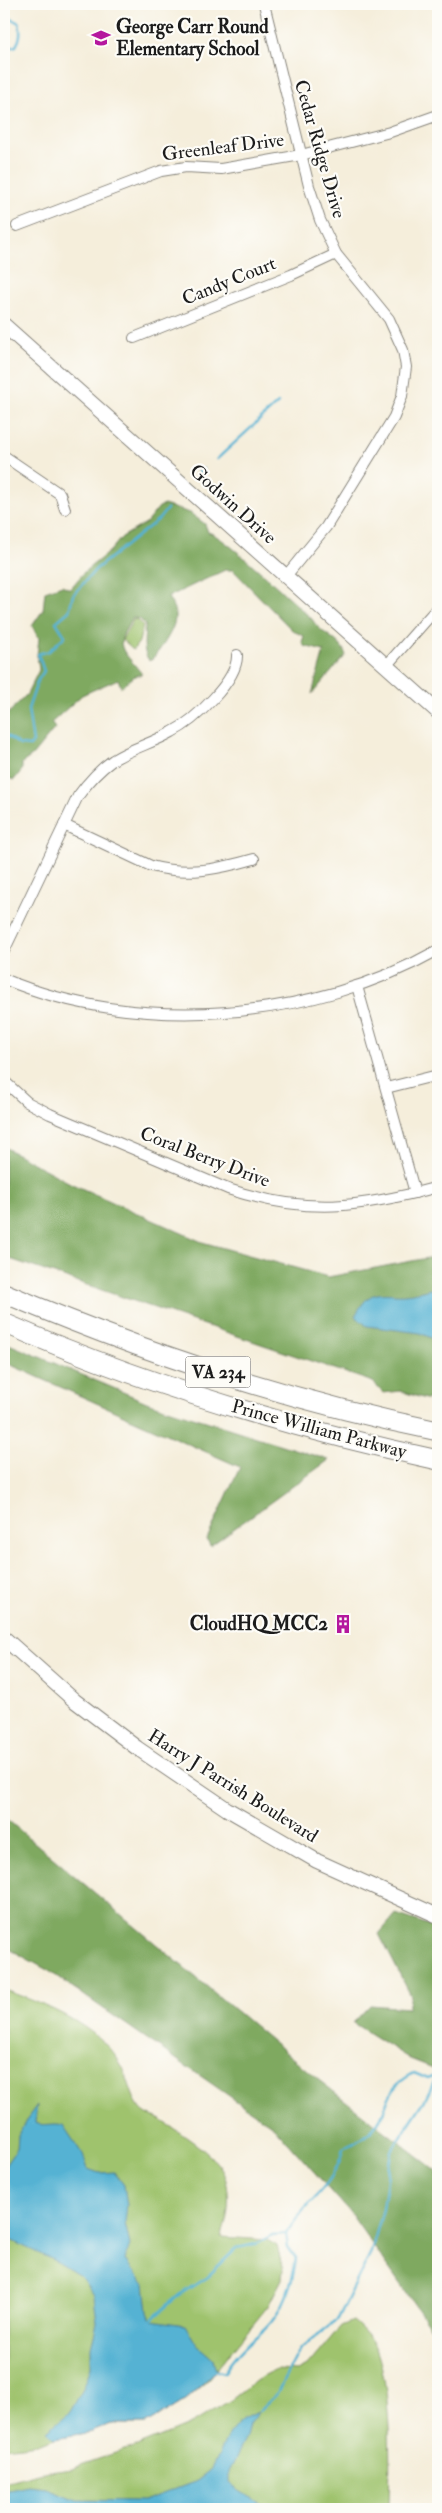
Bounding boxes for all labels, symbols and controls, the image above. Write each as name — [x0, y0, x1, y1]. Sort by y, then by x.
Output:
place label: George Carr Round Elementary School — [116, 15, 269, 62]
school or university icon: George Carr Round Elementary School — [90, 27, 112, 49]
street label: Cedar Ridge Drive — [289, 77, 351, 221]
street label: Greenleaf Drive — [161, 128, 285, 166]
street label: Candy Court — [179, 251, 279, 311]
street label: Godwin Drive — [185, 459, 281, 549]
street label: Coral Berry Drive — [137, 1121, 273, 1193]
road number: VA 234 — [186, 1356, 250, 1388]
street label: Prince William Parkway — [229, 1394, 410, 1464]
place label: CloudHQ MCC2 — [190, 1612, 328, 1636]
building icon: CloudHQ MCC2 — [332, 1613, 354, 1635]
street label: Harry J Parrish Boulevard — [143, 1724, 323, 1848]

